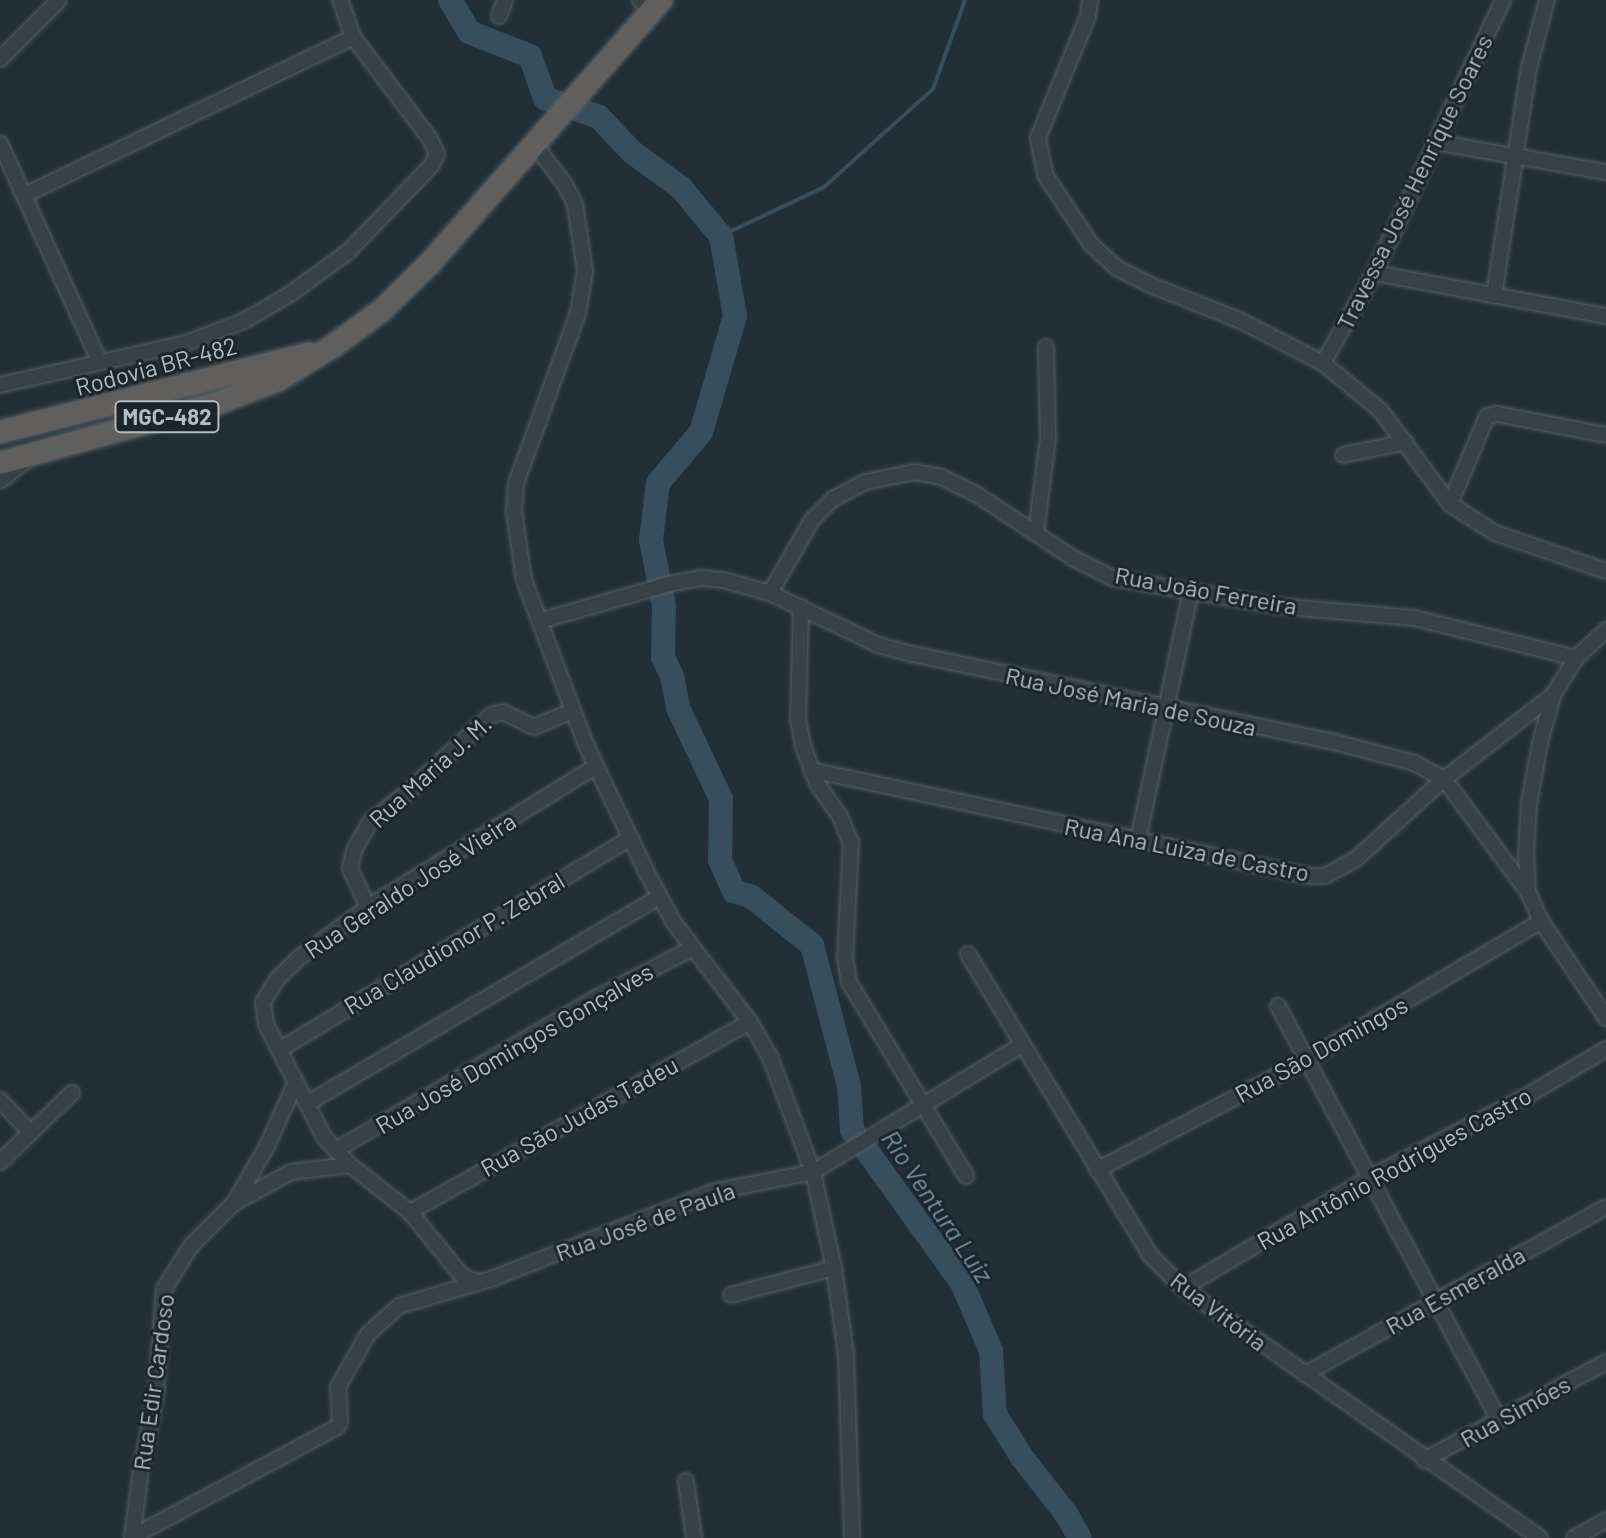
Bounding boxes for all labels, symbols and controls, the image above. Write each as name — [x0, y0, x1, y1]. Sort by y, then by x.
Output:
street label: Travessa José Henrique Soares — [1330, 30, 1498, 334]
street label: Rodovia BR-482 — [72, 331, 240, 401]
road number: MGC-482 — [113, 399, 221, 435]
street label: Rua João Ferreira — [1113, 560, 1299, 620]
street label: Rua José Maria de Souza — [1003, 660, 1259, 742]
street label: Rua Maria J. M. — [363, 709, 497, 833]
street label: Rua Geraldo José Vieira — [299, 806, 521, 964]
street label: Rua Ana Luiza de Castro — [1062, 811, 1312, 887]
street label: Rua Claudionor P. Zebral — [339, 866, 569, 1020]
street label: Rua José Domingos Gonçalves — [370, 957, 658, 1139]
street label: Rua São Domingos — [1230, 990, 1412, 1108]
street label: Rua São Judas Tadeu — [475, 1050, 683, 1182]
street label: Rua Antônio Rodrigues Castro — [1252, 1080, 1536, 1256]
water label: Rio Ventura Luiz — [876, 1124, 1000, 1288]
street label: Rua José de Paula — [552, 1175, 738, 1267]
street label: Rua Esmeralda — [1380, 1240, 1530, 1340]
street label: Rua Vitória — [1165, 1265, 1273, 1357]
street label: Rua Edir Cardoso — [126, 1292, 180, 1472]
street label: Rua Simões — [1455, 1369, 1575, 1453]

